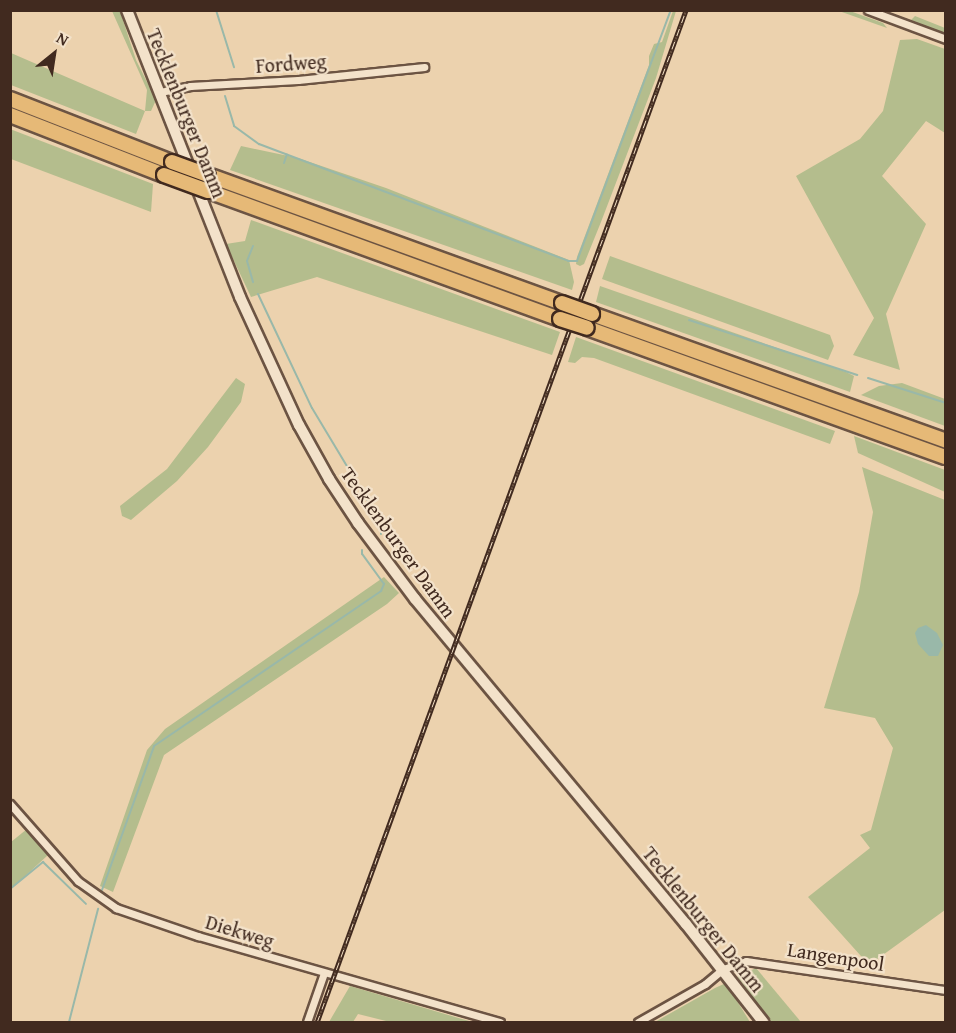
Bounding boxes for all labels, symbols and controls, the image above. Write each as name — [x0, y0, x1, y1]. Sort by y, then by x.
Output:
north arrow — [24, 24, 84, 84]
text: N — [52, 25, 74, 51]
street label: Tecklenburger Damm — [142, 25, 232, 201]
street label: Fordweg — [255, 49, 327, 77]
street label: Tecklenburger Damm — [336, 462, 462, 622]
street label: Tecklenburger Damm — [638, 841, 770, 997]
street label: Diekweg — [203, 909, 277, 953]
street label: Langenpool — [786, 936, 886, 976]

